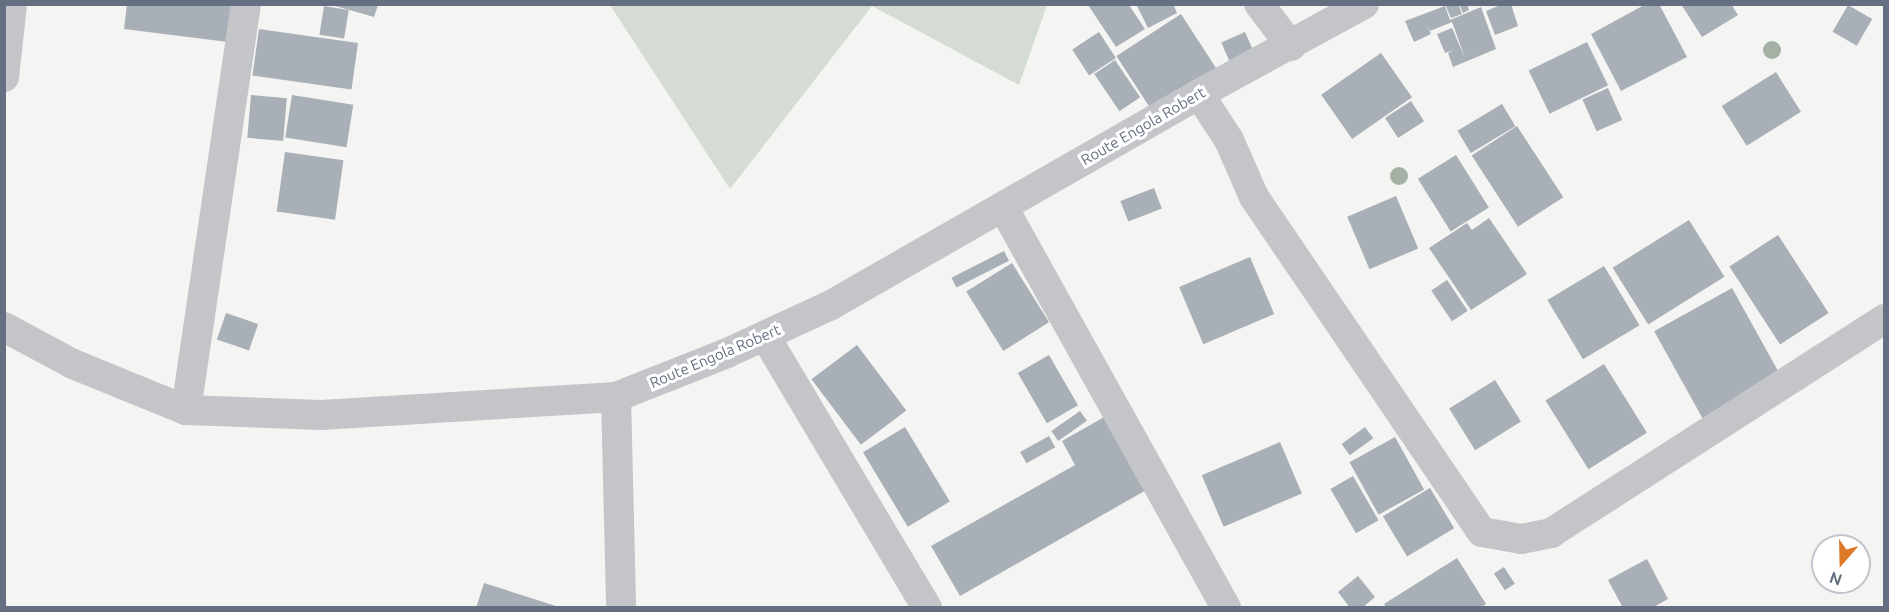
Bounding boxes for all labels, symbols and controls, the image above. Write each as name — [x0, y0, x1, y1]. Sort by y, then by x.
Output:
street label: Route Engola Robert — [1078, 83, 1208, 169]
street label: Route Engola Robert — [647, 320, 783, 392]
north arrow — [1811, 534, 1871, 594]
text: N — [1827, 569, 1844, 590]

